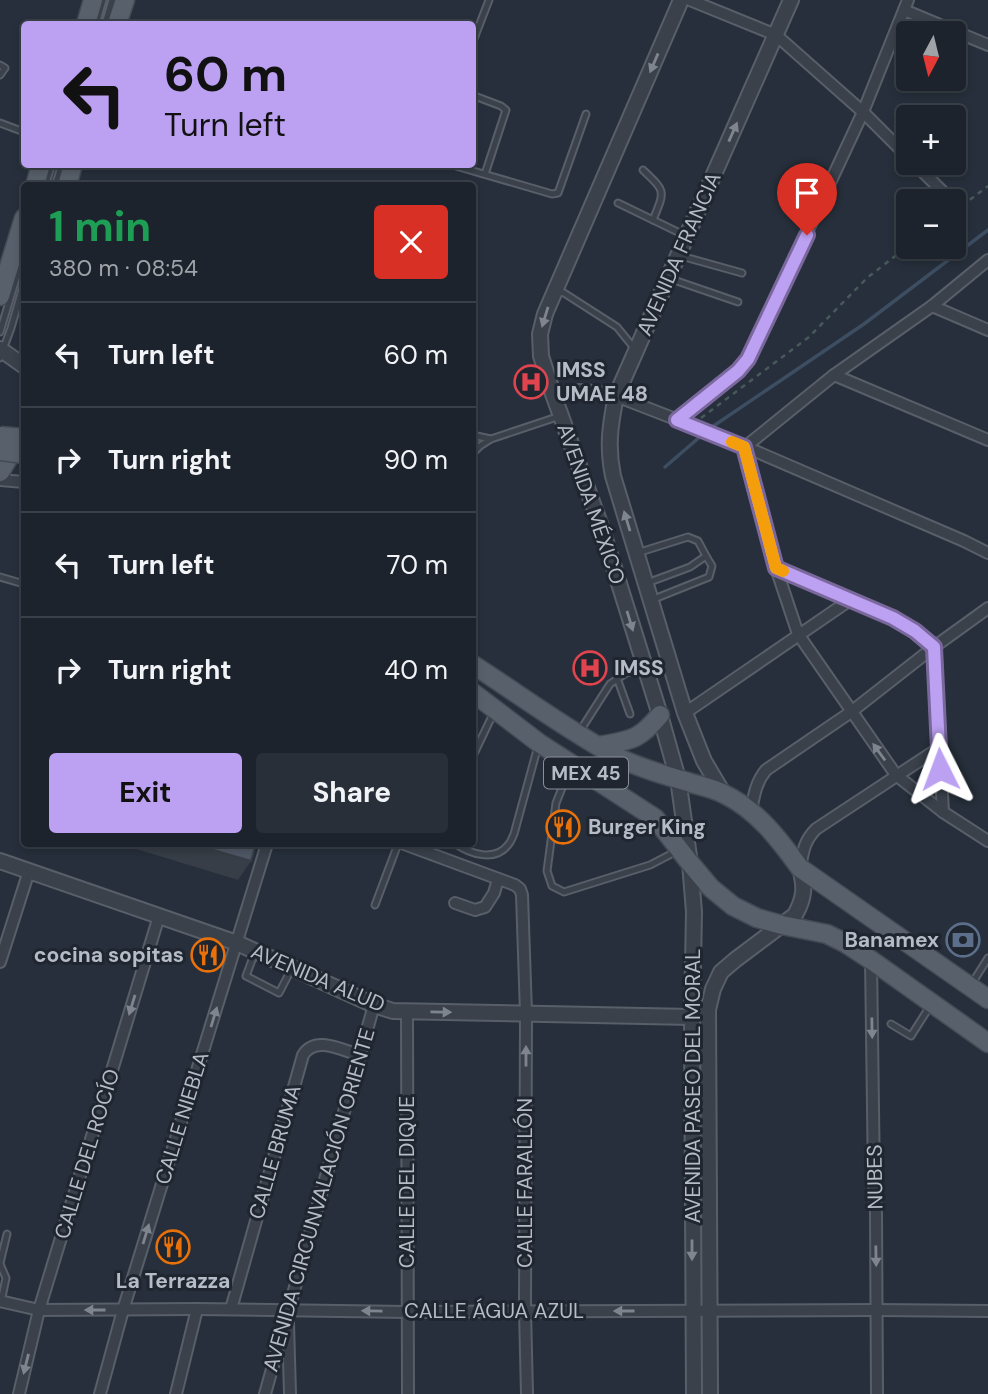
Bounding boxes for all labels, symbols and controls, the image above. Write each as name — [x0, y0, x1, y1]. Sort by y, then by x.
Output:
north arrow — [896, 21, 966, 91]
map controls — [896, 21, 966, 259]
text: 60 m — [164, 42, 287, 106]
icon: left — [49, 49, 140, 140]
one-way arrow — [648, 52, 659, 73]
text: Turn left — [164, 104, 286, 146]
button: + — [896, 105, 966, 175]
one-way arrow — [727, 122, 739, 142]
pin — [777, 163, 837, 235]
street label: AVENIDA FRANCIA — [630, 168, 728, 340]
icon: arrive — [788, 174, 826, 212]
button: − — [896, 189, 966, 259]
text: 1 min — [49, 199, 151, 254]
button: close — [374, 205, 448, 279]
text: 380 m · 08:54 — [49, 253, 198, 283]
one-way arrow — [540, 306, 550, 327]
icon: left — [49, 336, 87, 374]
text: Turn left — [108, 338, 215, 372]
text: 60 m — [384, 338, 448, 372]
place label: IMSS UMAE 48 — [556, 356, 648, 408]
hospital icon: IMSS UMAE 48 — [512, 363, 550, 401]
street label: AVENIDA MÉXICO — [550, 420, 632, 588]
icon: right — [49, 441, 87, 479]
text: Turn right — [108, 443, 232, 477]
text: 90 m — [384, 443, 448, 477]
one-way arrow — [621, 511, 631, 532]
icon: left — [49, 546, 87, 584]
text: Turn left — [108, 548, 215, 582]
text: 70 m — [387, 548, 448, 582]
one-way arrow — [626, 611, 636, 632]
hospital icon: IMSS — [571, 649, 609, 687]
icon: right — [49, 651, 87, 689]
text: Turn right — [108, 653, 232, 687]
text: 40 m — [384, 653, 448, 687]
place label: IMSS — [614, 654, 664, 682]
position arrow — [903, 732, 977, 806]
one-way arrow — [872, 743, 886, 761]
button: Exit — [49, 753, 242, 833]
button: Share — [256, 753, 448, 833]
road number: MEX 45 — [544, 758, 628, 788]
restaurant icon: Burger King — [544, 808, 582, 846]
place label: Burger King — [588, 813, 706, 841]
bank icon: Banamex — [944, 921, 982, 959]
place label: Banamex — [844, 926, 939, 954]
restaurant icon: cocina sopitas — [189, 936, 227, 974]
street label: AVENIDA ALUD — [247, 937, 389, 1019]
place label: cocina sopitas — [34, 941, 184, 969]
street label: AVENIDA PASEO DEL MORAL — [679, 949, 707, 1223]
one-way arrow — [126, 994, 137, 1015]
one-way arrow — [209, 1006, 219, 1027]
one-way arrow — [431, 1006, 453, 1018]
one-way arrow — [866, 1018, 878, 1040]
street label: AVENIDA CIRCUNVALACIÓN ORIENTE — [256, 1025, 382, 1375]
one-way arrow — [520, 1045, 532, 1067]
street label: CALLE NIEBLA — [149, 1048, 215, 1188]
street label: CALLE DEL ROCÍO — [48, 1066, 126, 1242]
street label: CALLE BRUMA — [242, 1081, 308, 1223]
street label: CALLE DEL DIQUE — [393, 1096, 421, 1268]
street label: CALLE FARALLÓN — [511, 1098, 539, 1268]
street label: NUBES — [860, 1144, 890, 1210]
one-way arrow — [141, 1223, 152, 1244]
restaurant icon: La Terrazza — [154, 1228, 192, 1266]
one-way arrow — [686, 1239, 698, 1261]
one-way arrow — [870, 1245, 882, 1267]
place label: La Terrazza — [116, 1267, 230, 1295]
street label: CALLE ÁGUA AZUL — [404, 1297, 584, 1325]
one-way arrow — [84, 1304, 106, 1316]
one-way arrow — [361, 1305, 383, 1317]
one-way arrow — [613, 1305, 635, 1317]
one-way arrow — [20, 1353, 31, 1375]

